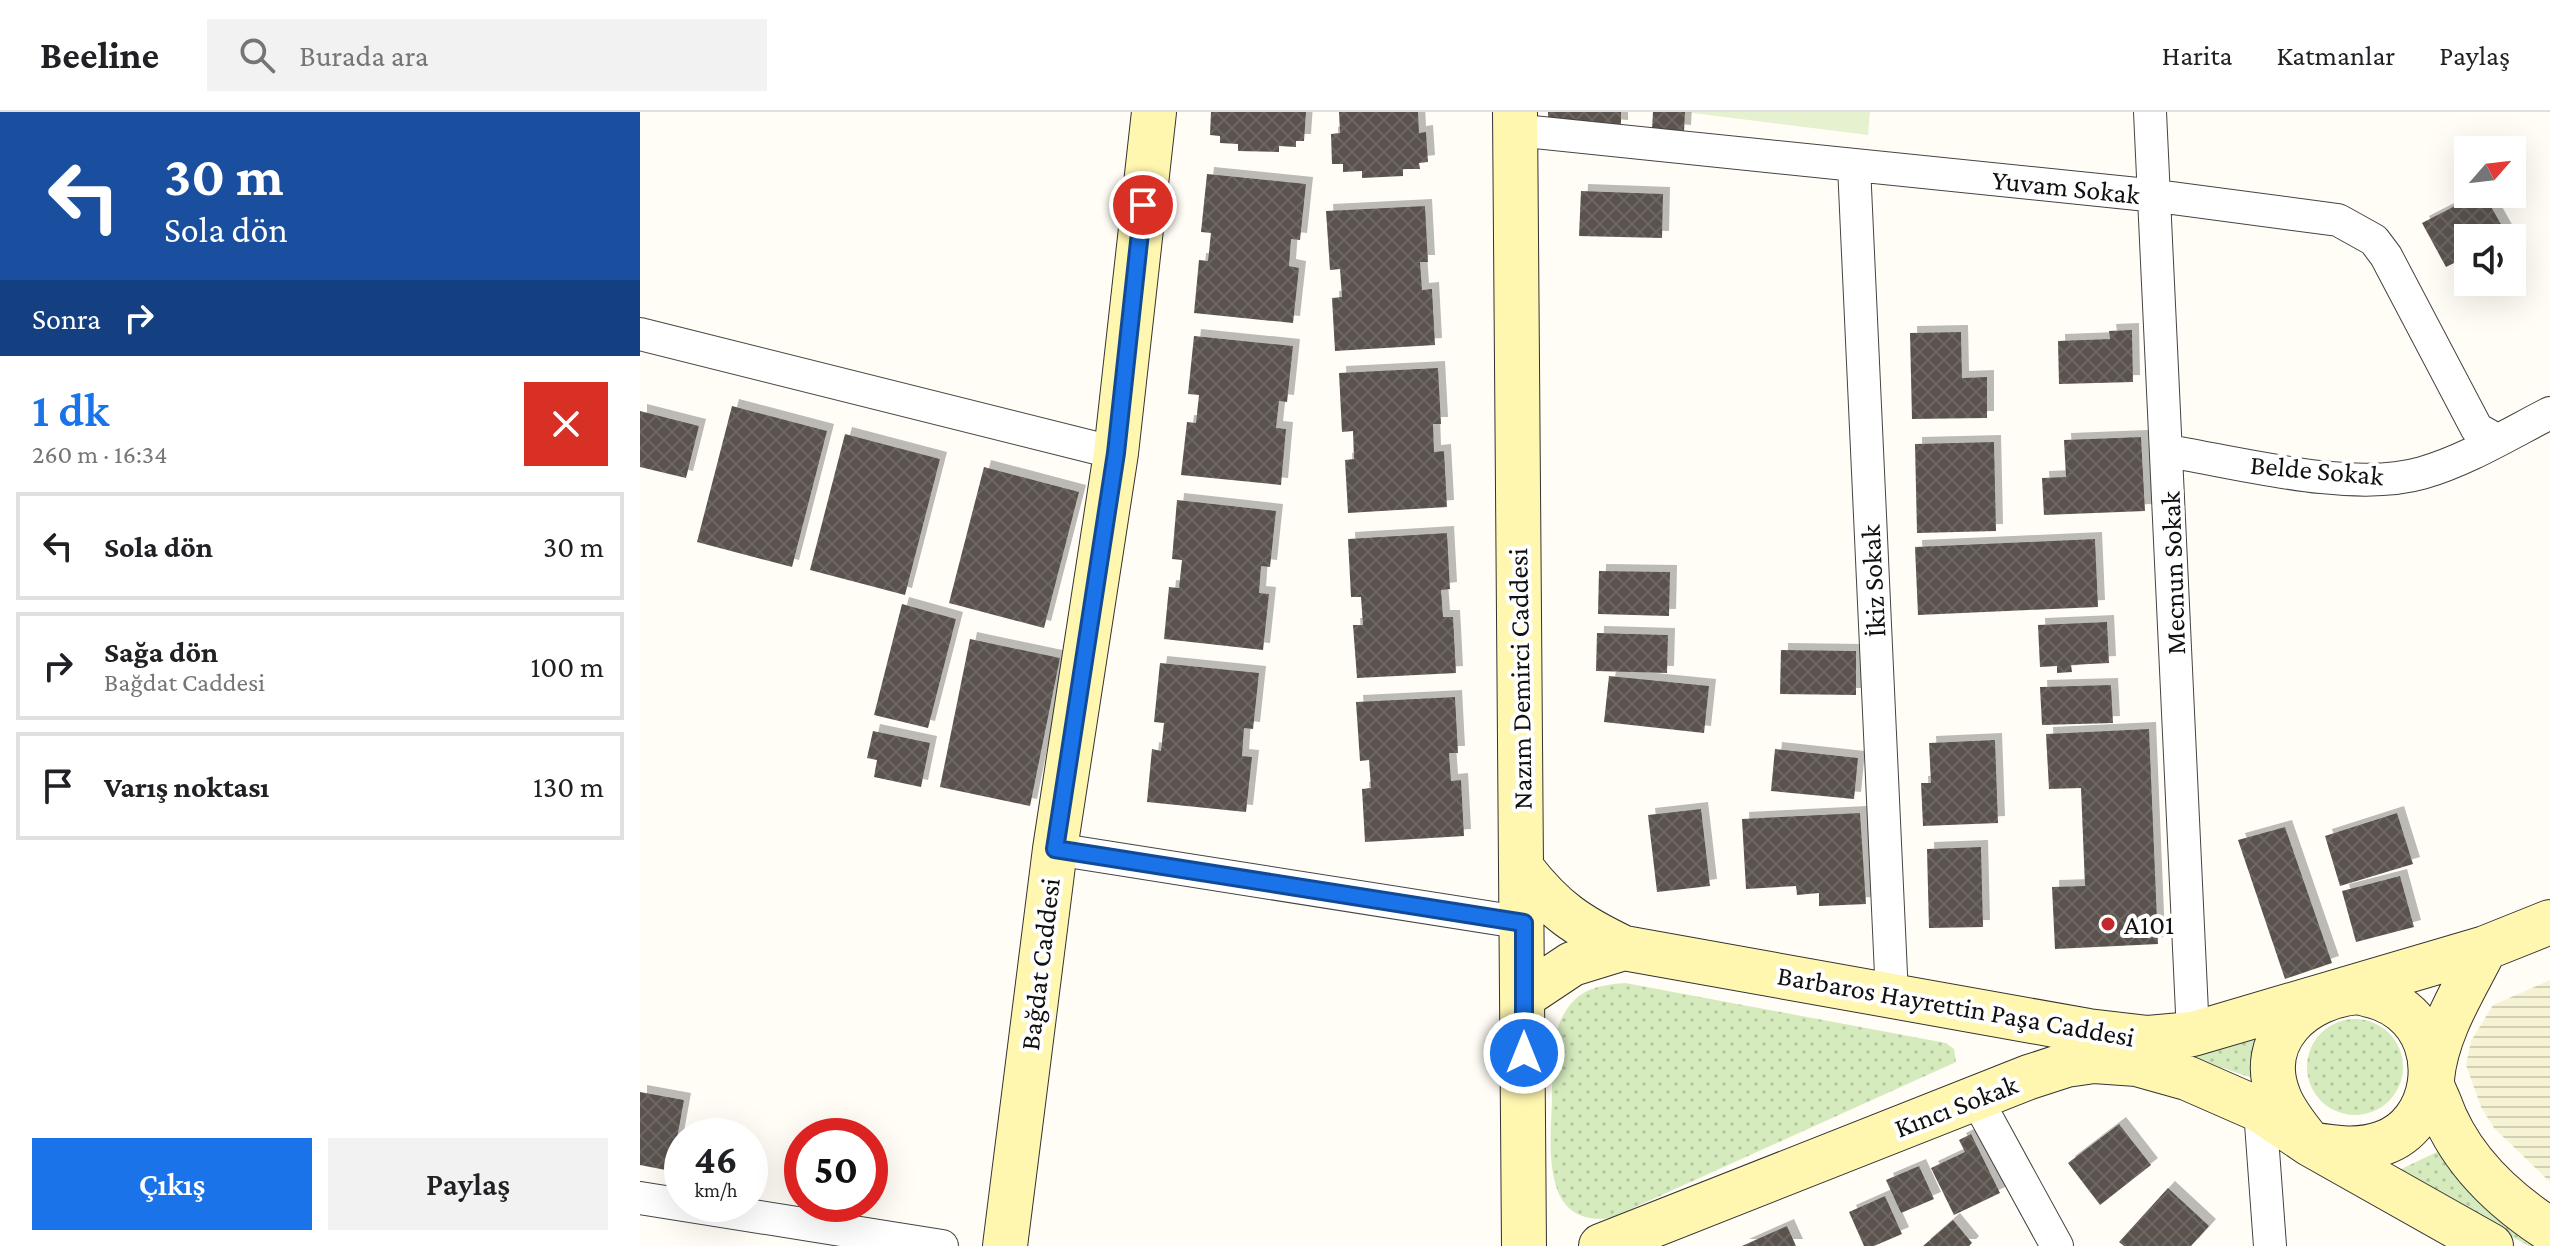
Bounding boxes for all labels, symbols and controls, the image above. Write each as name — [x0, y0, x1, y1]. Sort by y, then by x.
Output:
search box — [207, 19, 767, 91]
icon: search — [235, 33, 279, 77]
text: Beeline — [40, 34, 159, 76]
text: Burada ara — [299, 39, 429, 72]
text: Harita — [2162, 40, 2233, 71]
text: Katmanlar — [2277, 40, 2395, 71]
text: Paylaş — [2439, 40, 2510, 71]
north arrow — [2454, 136, 2526, 208]
map controls — [2454, 136, 2526, 296]
icon: left — [32, 144, 136, 248]
text: 30 m — [164, 145, 284, 207]
street label: Yuvam Sokak — [1991, 164, 2142, 210]
pin — [1109, 171, 1177, 239]
icon: arrive — [1121, 183, 1165, 227]
text: Sola dön — [164, 210, 288, 250]
button: sound — [2454, 224, 2526, 296]
icon: right — [117, 296, 161, 340]
text: Sonra — [32, 302, 101, 335]
button: close — [524, 382, 608, 466]
text: 1 dk — [32, 383, 109, 436]
text: 260 m · 16:34 — [32, 440, 167, 469]
street label: Belde Sokak — [2249, 449, 2386, 491]
street label: Mecnun Sokak — [2155, 490, 2191, 655]
street label: İkiz Sokak — [1855, 523, 1891, 638]
icon: left — [36, 524, 80, 568]
text: Sola dön — [104, 530, 213, 563]
text: 30 m — [543, 530, 604, 563]
street label: Nazım Demirci Caddesi — [1502, 548, 1538, 810]
text: Sağa dön — [104, 635, 218, 668]
icon: right — [36, 644, 80, 688]
text: 100 m — [530, 650, 604, 683]
text: Bağdat Caddesi — [104, 668, 265, 697]
icon: arrive — [36, 764, 80, 808]
text: Varış noktası — [104, 770, 269, 803]
text: 130 m — [533, 770, 604, 803]
street label: Bağdat Caddesi — [1014, 876, 1066, 1052]
place label: A101 — [2124, 909, 2174, 940]
marker: A101 — [2099, 915, 2117, 933]
street label: Barbaros Hayrettin Paşa Caddesi — [1775, 959, 2137, 1053]
position arrow — [1482, 1011, 1566, 1095]
street label: Kıncı Sokak — [1890, 1068, 2022, 1144]
speed limit sign: 50 — [784, 1118, 888, 1222]
text: 46 — [694, 1137, 738, 1182]
button: Çıkış — [32, 1138, 312, 1230]
button: Paylaş — [328, 1138, 608, 1230]
text: km/h — [694, 1179, 738, 1201]

